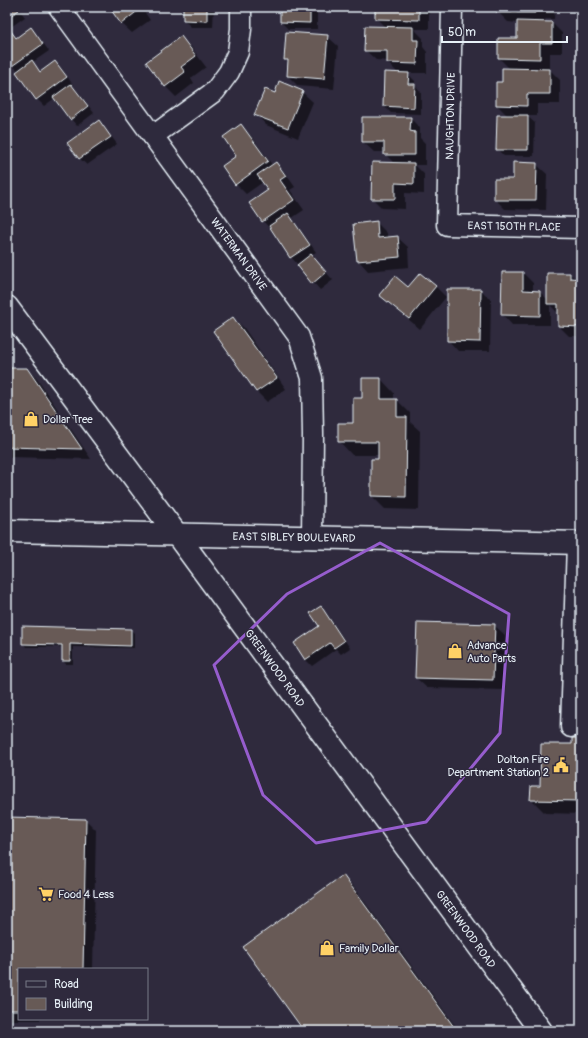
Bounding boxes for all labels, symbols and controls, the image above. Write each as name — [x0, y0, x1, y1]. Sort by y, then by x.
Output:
scale bar — [442, 18, 567, 44]
text: 50 m — [448, 25, 476, 40]
street label: NAUGHTON DRIVE — [443, 72, 458, 160]
street label: WATERMAN DRIVE — [208, 215, 270, 293]
street label: EAST 150TH PLACE — [467, 219, 561, 234]
shop icon: Dollar Tree — [22, 410, 40, 428]
place label: Dollar Tree — [43, 413, 93, 426]
street label: EAST SIBLEY BOULEVARD — [232, 530, 356, 545]
street label: GREENWOOD ROAD — [242, 627, 307, 710]
place label: Advance Auto Parts — [467, 639, 516, 665]
shop icon: Advance Auto Parts — [446, 642, 464, 660]
place label: Dolton Fire Department Station 2 — [448, 753, 550, 779]
public building icon: Dolton Fire Department Station 2 — [552, 756, 570, 774]
supermarket icon: Food 4 Less — [37, 885, 55, 903]
place label: Food 4 Less — [58, 888, 114, 901]
street label: GREENWOOD ROAD — [433, 888, 498, 971]
shop icon: Family Dollar — [318, 939, 336, 957]
place label: Family Dollar — [339, 942, 399, 955]
legend — [18, 968, 148, 1020]
text: Road — [54, 977, 79, 992]
text: Building — [54, 997, 93, 1012]

